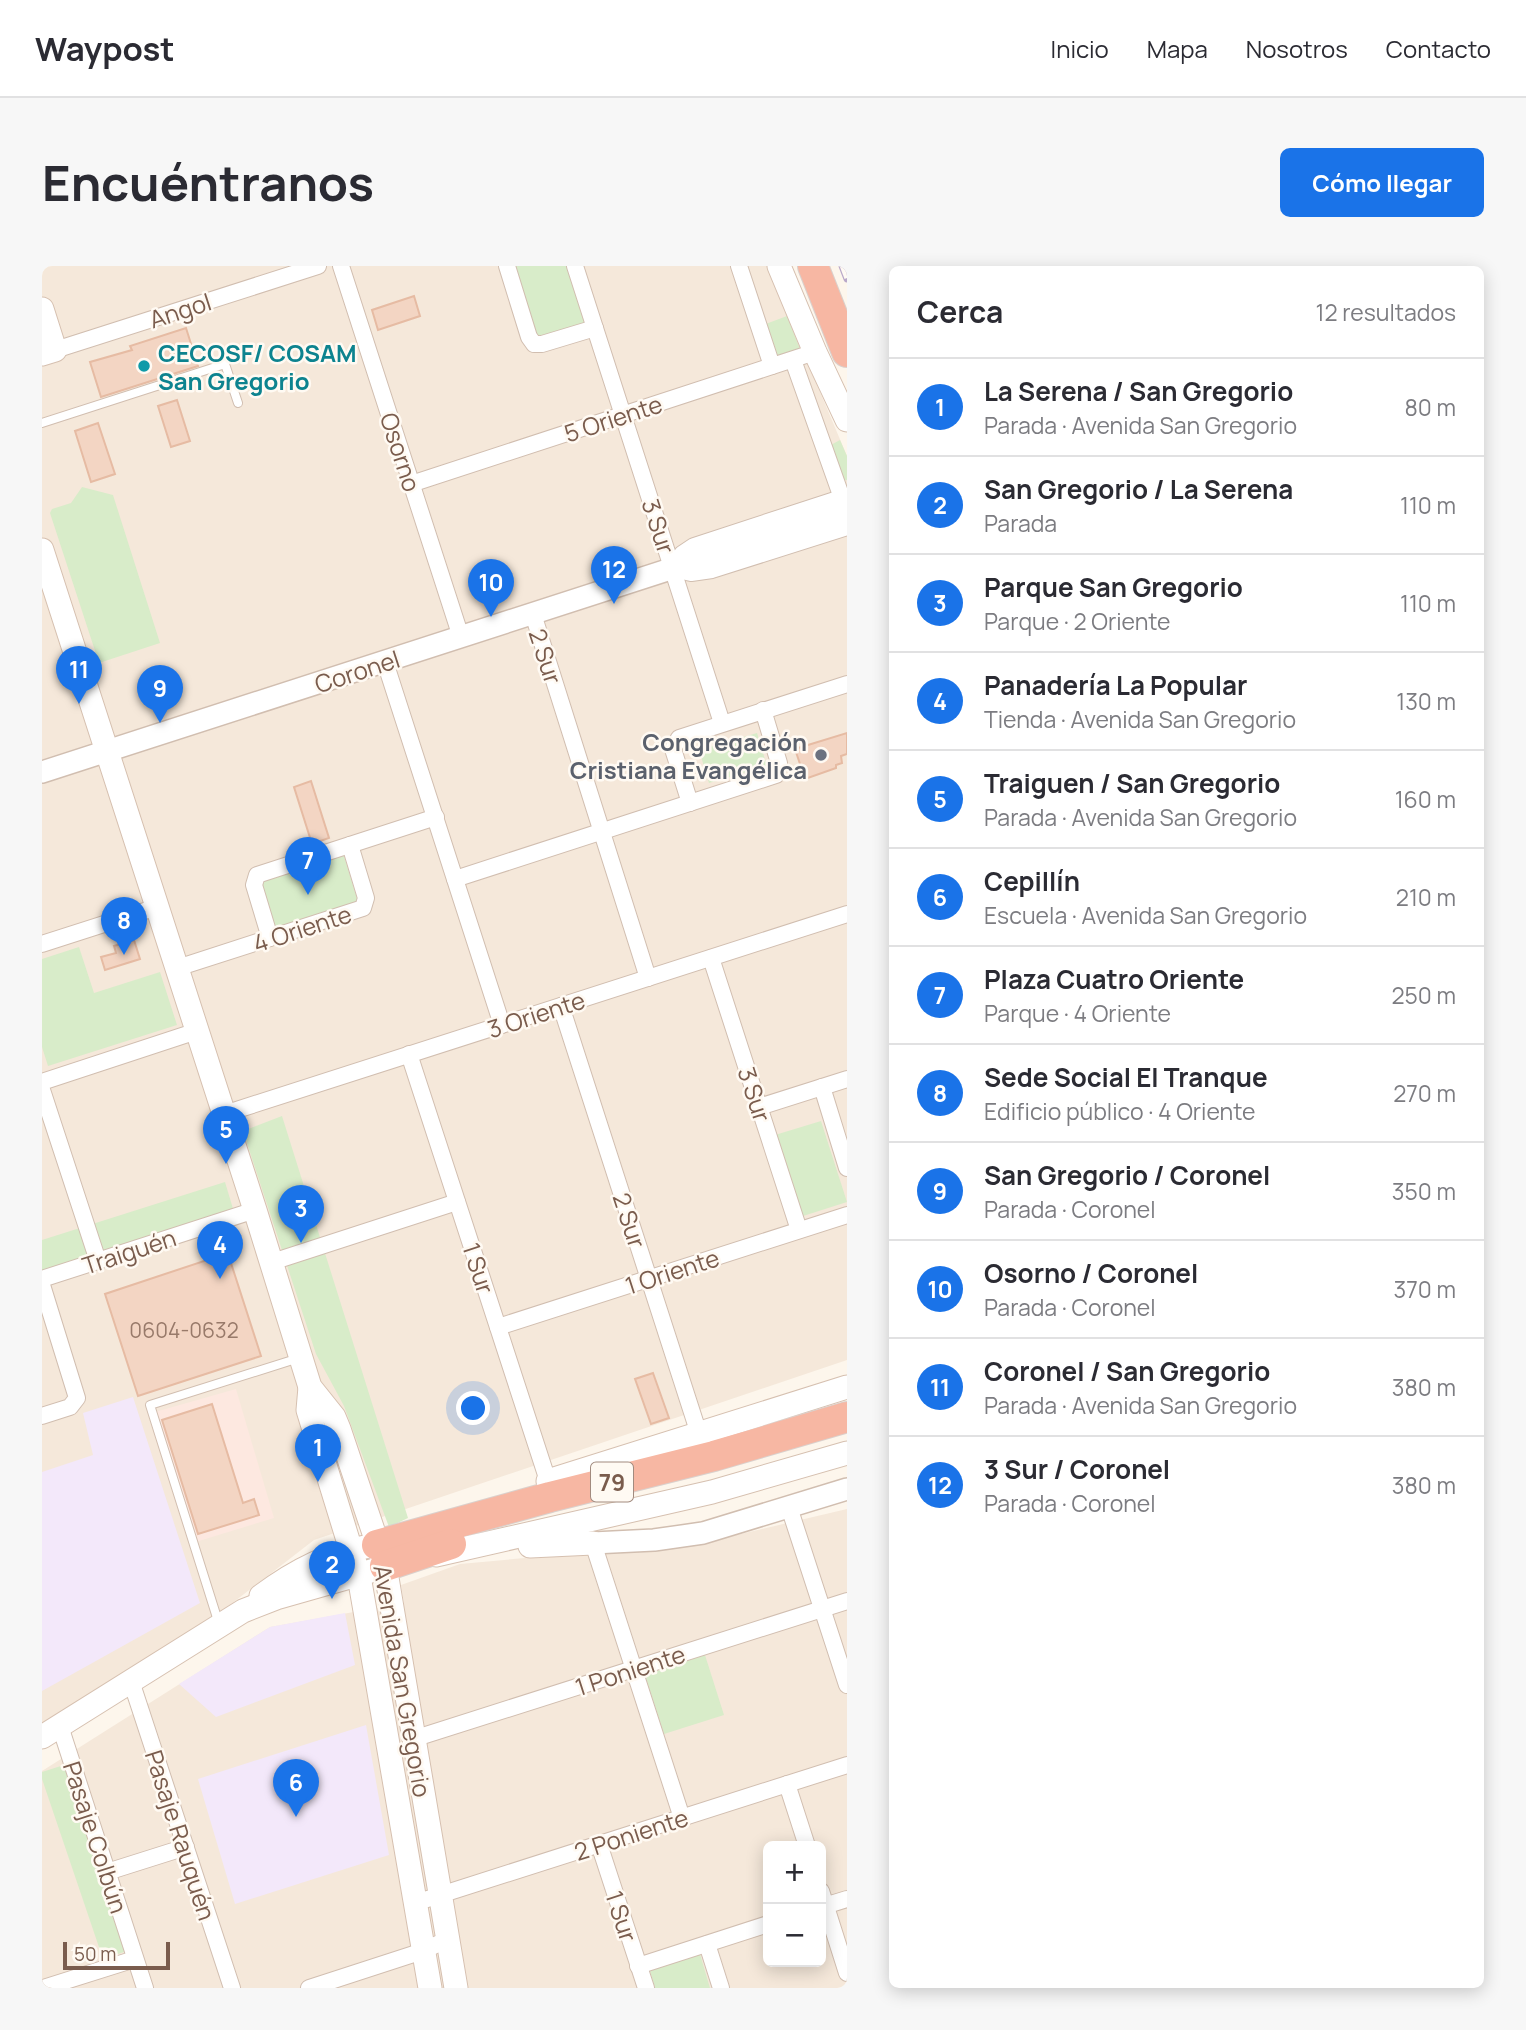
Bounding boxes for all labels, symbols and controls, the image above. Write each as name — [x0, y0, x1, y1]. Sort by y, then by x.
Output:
text: Waypost — [35, 26, 175, 71]
text: Inicio — [1051, 32, 1109, 65]
text: Mapa — [1147, 32, 1208, 65]
text: Nosotros — [1246, 32, 1348, 65]
text: Contacto — [1386, 32, 1491, 65]
button: Cómo llegar — [1280, 148, 1484, 217]
text: Encuéntranos — [42, 149, 374, 216]
street label: Angol — [145, 285, 215, 335]
text: Cerca — [917, 291, 1003, 332]
text: 12 resultados — [1316, 296, 1456, 328]
place label: CECOSF/ COSAM San Gregorio — [158, 336, 357, 397]
marker: CECOSF/ COSAM San Gregorio — [136, 358, 152, 374]
text: La Serena / San Gregorio — [984, 373, 1293, 409]
street label: 5 Oriente — [560, 387, 666, 449]
text: 1 — [935, 391, 945, 423]
text: 80 m — [1405, 391, 1456, 423]
street label: Osorno — [373, 408, 429, 496]
text: Parada · Avenida San Gregorio — [984, 409, 1297, 441]
text: San Gregorio / La Serena — [984, 471, 1293, 507]
text: 2 — [933, 489, 947, 521]
text: 110 m — [1400, 489, 1456, 521]
street label: 3 Sur — [635, 494, 683, 558]
text: Parada — [984, 507, 1057, 539]
pin: 12 — [591, 546, 637, 604]
pin: 10 — [468, 559, 514, 617]
text: Parque San Gregorio — [984, 569, 1243, 605]
text: 3 — [933, 587, 947, 619]
text: 110 m — [1400, 587, 1456, 619]
text: Parque · 2 Oriente — [984, 605, 1171, 637]
street label: 2 Sur — [522, 624, 570, 688]
street label: Coronel — [310, 642, 404, 700]
pin: 11 — [56, 646, 102, 704]
pin: 9 — [137, 665, 183, 723]
text: Panadería La Popular — [984, 667, 1247, 703]
text: 4 — [933, 685, 947, 717]
text: 130 m — [1396, 685, 1456, 717]
text: Tienda · Avenida San Gregorio — [984, 703, 1296, 735]
place label: Congregación Cristiana Evangélica — [570, 725, 807, 786]
marker: Congregación Cristiana Evangélica — [813, 747, 829, 763]
text: Traiguen / San Gregorio — [984, 765, 1280, 801]
text: 5 — [933, 783, 947, 815]
text: 160 m — [1395, 783, 1456, 815]
text: Parada · Avenida San Gregorio — [984, 801, 1297, 833]
pin: 7 — [285, 837, 331, 895]
text: Cepillín — [984, 863, 1080, 899]
text: 6 — [933, 881, 947, 913]
text: 210 m — [1396, 881, 1456, 913]
pin: 8 — [101, 897, 147, 955]
street label: 4 Oriente — [249, 897, 355, 959]
text: Escuela · Avenida San Gregorio — [984, 899, 1307, 931]
text: Plaza Cuatro Oriente — [984, 961, 1244, 997]
text: 7 — [934, 979, 946, 1011]
text: 250 m — [1391, 979, 1456, 1011]
street label: 3 Oriente — [483, 983, 589, 1045]
text: Parque · 4 Oriente — [984, 997, 1171, 1029]
text: Sede Social El Tranque — [984, 1059, 1268, 1095]
street label: 3 Sur — [731, 1062, 779, 1126]
text: 8 — [933, 1077, 947, 1109]
text: 270 m — [1393, 1077, 1456, 1109]
text: Edificio público · 4 Oriente — [984, 1095, 1255, 1127]
pin: 5 — [203, 1106, 249, 1164]
text: San Gregorio / Coronel — [984, 1157, 1270, 1193]
text: 9 — [933, 1175, 947, 1207]
text: 350 m — [1392, 1175, 1456, 1207]
pin: 3 — [278, 1185, 324, 1243]
street label: 2 Sur — [606, 1188, 654, 1252]
text: Parada · Coronel — [984, 1193, 1156, 1225]
street label: Traiguén — [78, 1220, 180, 1282]
pin: 4 — [197, 1221, 243, 1279]
street label: 1 Sur — [455, 1238, 503, 1298]
street label: 1 Oriente — [621, 1240, 723, 1302]
text: Osorno / Coronel — [984, 1255, 1198, 1291]
text: 10 — [927, 1273, 953, 1305]
text: 370 m — [1394, 1273, 1456, 1305]
text: Parada · Coronel — [984, 1291, 1156, 1323]
house number: 0604-0632 — [129, 1316, 239, 1344]
text: Coronel / San Gregorio — [984, 1353, 1270, 1389]
text: 11 — [930, 1371, 950, 1403]
text: 380 m — [1392, 1371, 1456, 1403]
text: Parada · Avenida San Gregorio — [984, 1389, 1297, 1421]
your location — [456, 1391, 490, 1425]
pin: 1 — [295, 1424, 341, 1482]
text: 3 Sur / Coronel — [984, 1451, 1170, 1487]
road number: 79 — [591, 1462, 633, 1502]
text: 12 — [928, 1469, 952, 1501]
text: 380 m — [1392, 1469, 1456, 1501]
text: Parada · Coronel — [984, 1487, 1156, 1519]
pin: 2 — [309, 1541, 355, 1599]
street label: Avenida San Gregorio — [366, 1562, 440, 1800]
street label: 1 Poniente — [571, 1637, 689, 1703]
street label: Pasaje Rauquén — [138, 1746, 224, 1924]
street label: Pasaje Colbún — [56, 1757, 136, 1917]
pin: 6 — [273, 1759, 319, 1817]
street label: 2 Poniente — [570, 1800, 692, 1868]
map controls — [763, 1841, 826, 1967]
button: + — [763, 1841, 826, 1904]
street label: 1 Sur — [598, 1886, 646, 1946]
button: − — [763, 1904, 826, 1967]
scale bar — [63, 1939, 170, 1971]
text: 50 m — [74, 1941, 116, 1967]

